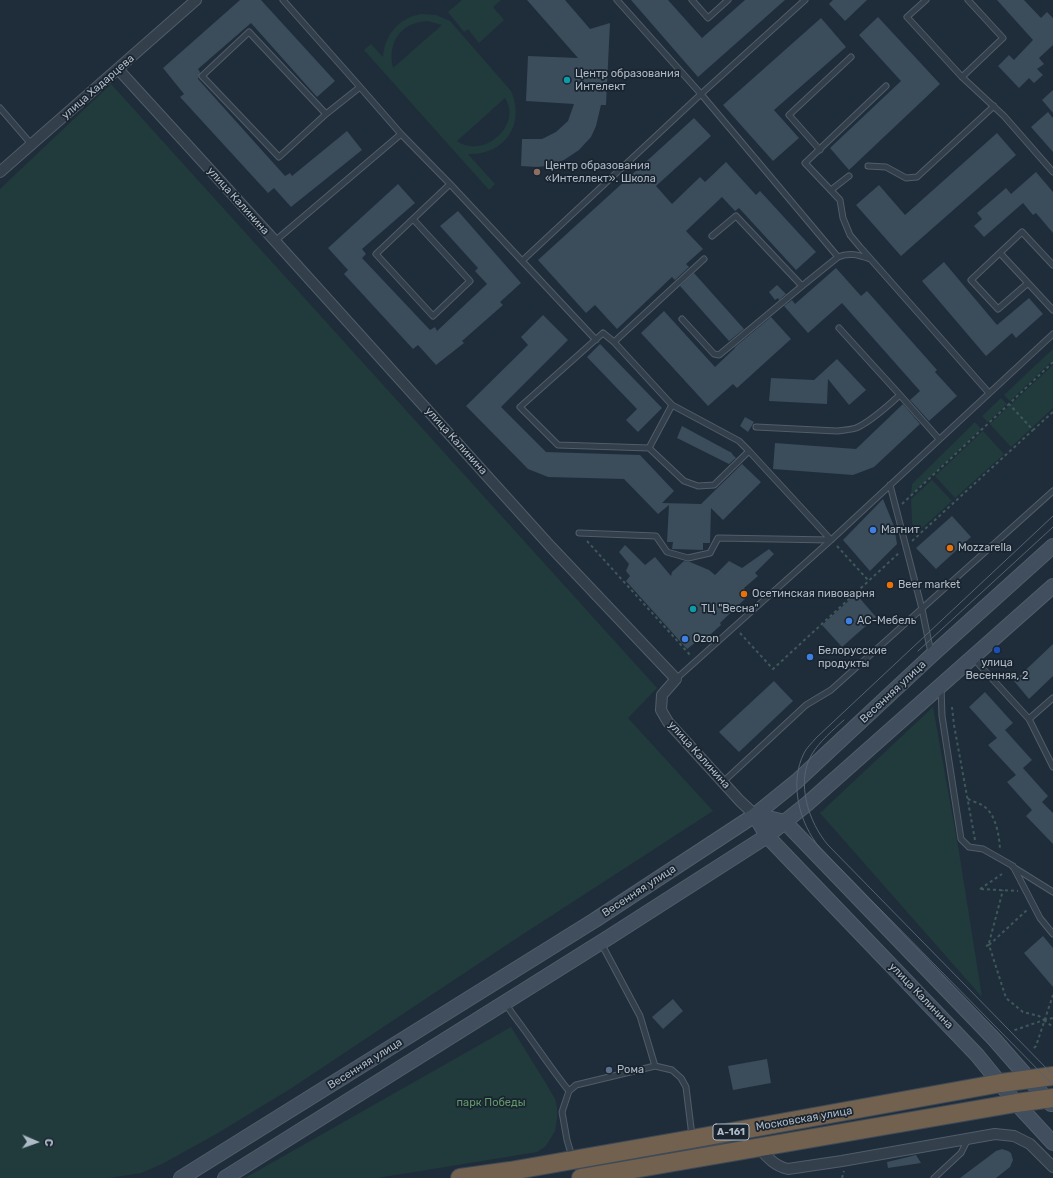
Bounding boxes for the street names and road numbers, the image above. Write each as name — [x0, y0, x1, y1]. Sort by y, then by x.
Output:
street label: улица Хадарцева — [59, 52, 137, 122]
street label: улица Калинина — [204, 164, 272, 238]
street label: улица Калинина — [422, 404, 490, 478]
street label: Весенняя улица — [857, 658, 929, 726]
street label: улица Калинина — [665, 718, 733, 792]
street label: Весенняя улица — [600, 862, 678, 920]
street label: улица Калинина — [886, 960, 956, 1032]
street label: Весенняя улица — [325, 1036, 405, 1092]
street label: Московская улица — [755, 1104, 853, 1134]
road number: А-161 — [713, 1124, 749, 1140]

